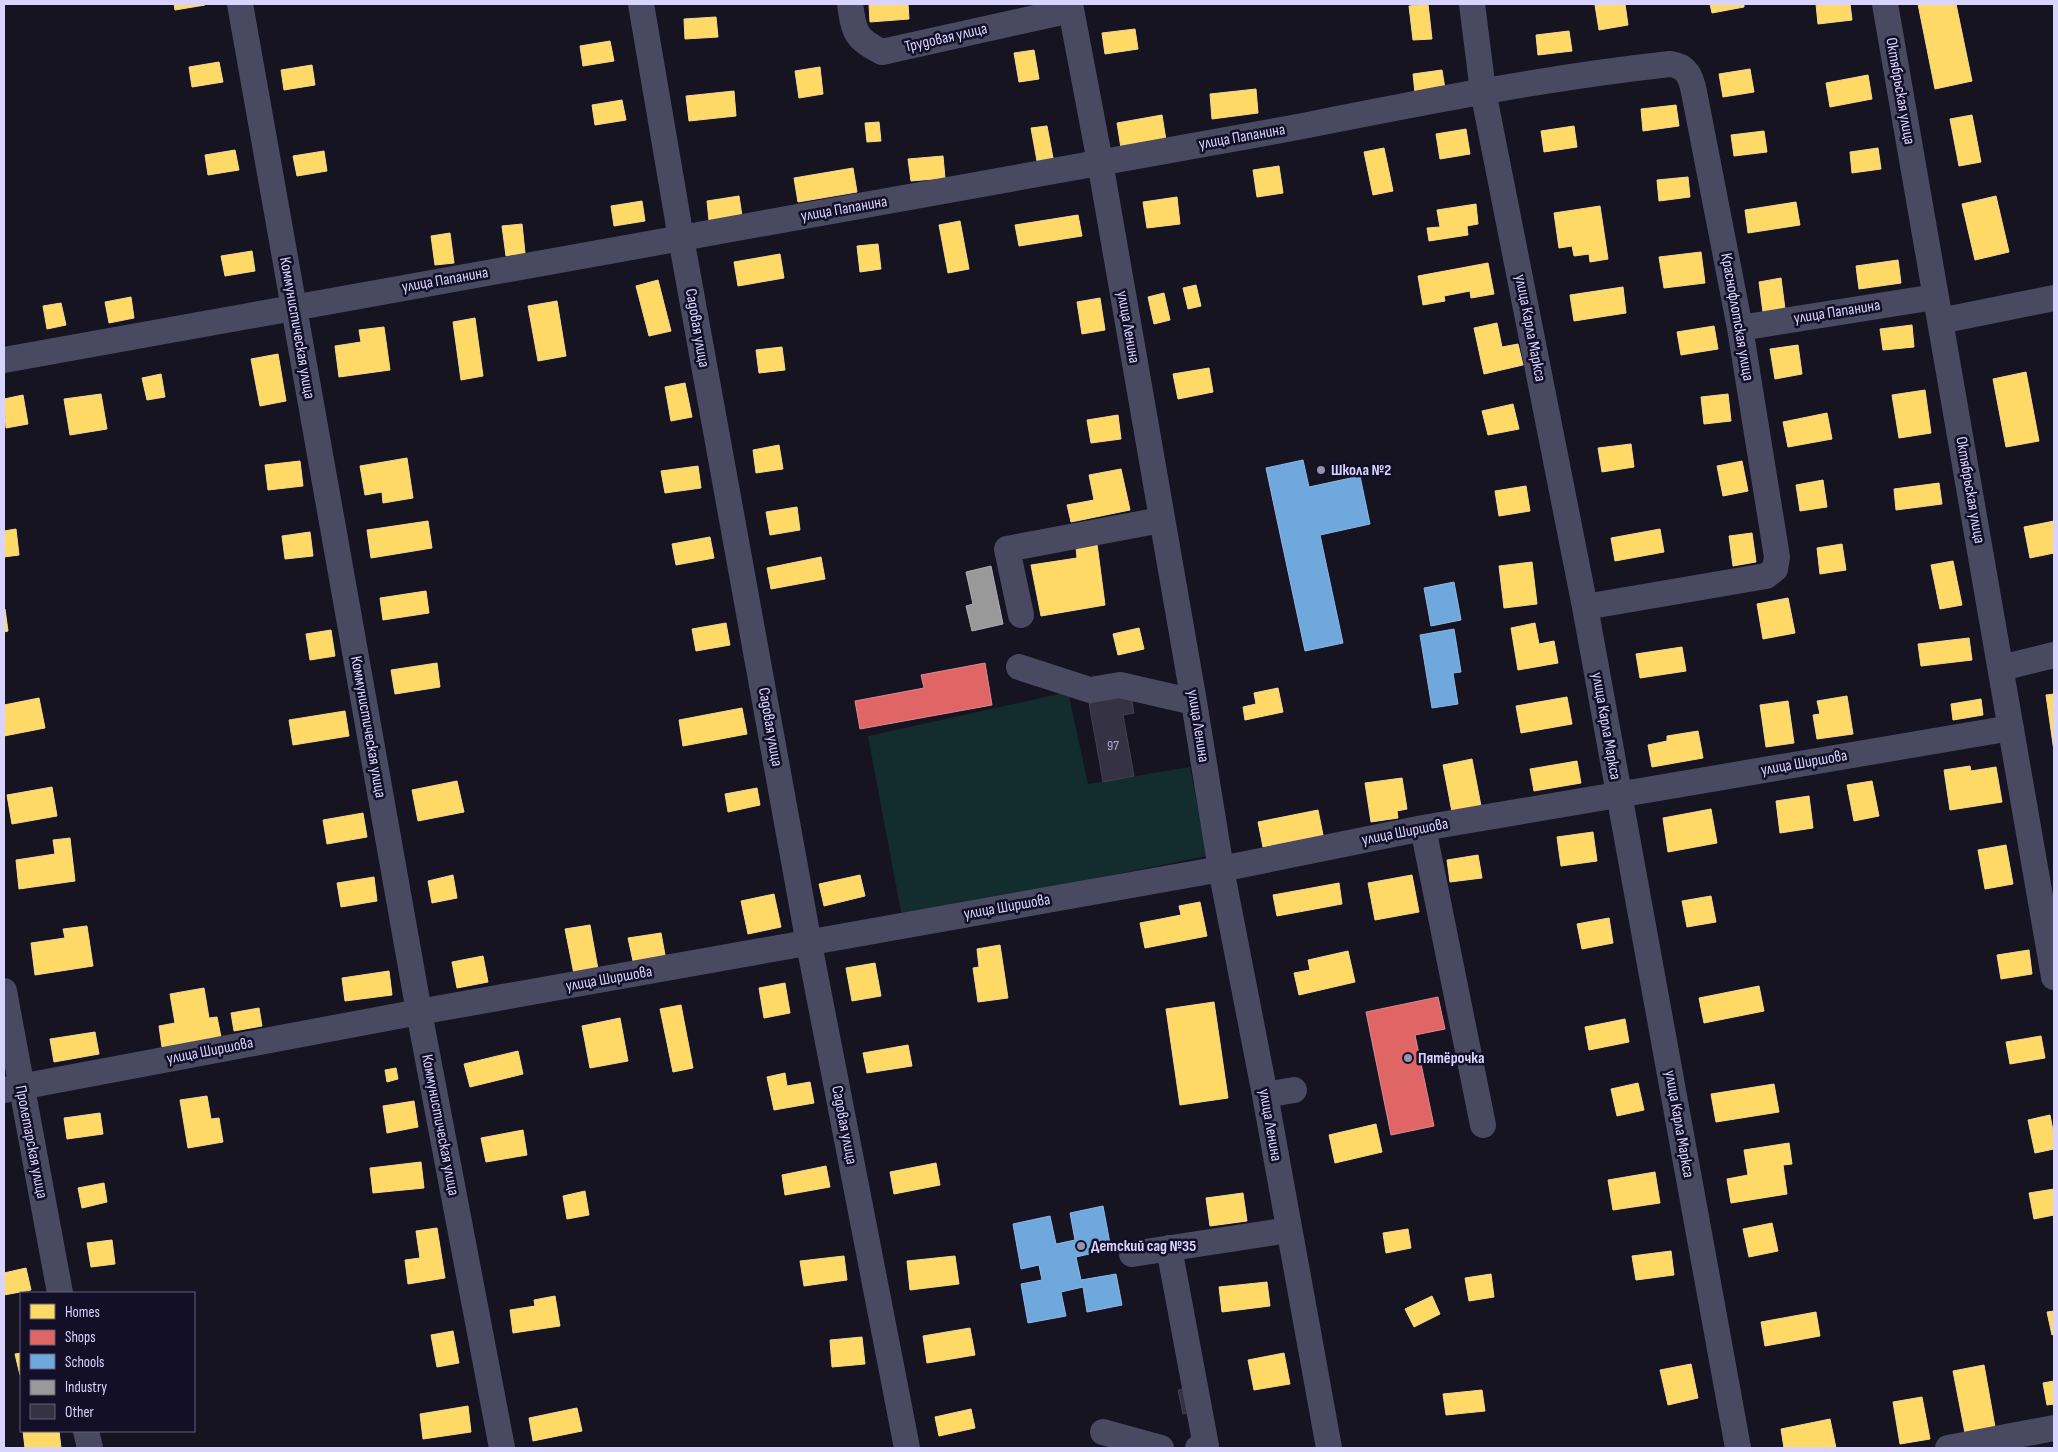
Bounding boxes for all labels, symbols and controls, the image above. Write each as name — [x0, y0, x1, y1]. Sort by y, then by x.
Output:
street label: Трудовая улица — [903, 19, 989, 57]
street label: Октябрьская улица — [1881, 36, 1919, 146]
street label: улица Папанина — [1197, 120, 1287, 154]
street label: улица Папанина — [799, 192, 889, 226]
street label: Краснофлотская улица — [1716, 252, 1758, 382]
street label: Коммунистическая улица — [275, 256, 319, 400]
street label: улица Папанина — [400, 263, 490, 297]
street label: улица Карла Маркса — [1510, 273, 1550, 383]
street label: Садовая улица — [681, 287, 713, 369]
street label: улица Ленина — [1112, 289, 1144, 365]
street label: улица Папанина — [1792, 296, 1882, 328]
street label: Октябрьская улица — [1951, 435, 1989, 545]
place label: Школа №2 — [1331, 461, 1391, 480]
marker: Школа №2 — [1315, 464, 1327, 476]
street label: Коммунистическая улица — [346, 655, 390, 799]
street label: улица Карла Маркса — [1587, 671, 1625, 781]
street label: Садовая улица — [754, 686, 786, 768]
street label: улица Ленина — [1183, 688, 1213, 764]
house number: 97 — [1107, 737, 1119, 754]
street label: улица Ширшова — [1759, 746, 1849, 780]
street label: улица Ширшова — [1360, 814, 1450, 850]
street label: улица Ширшова — [962, 890, 1052, 924]
street label: улица Ширшова — [564, 962, 654, 996]
street label: улица Ширшова — [165, 1033, 255, 1069]
place label: Пятёрочка — [1418, 1049, 1485, 1068]
marker: Пятёрочка — [1402, 1052, 1414, 1064]
street label: Коммунистическая улица — [417, 1053, 463, 1197]
street label: улица Карла Маркса — [1660, 1069, 1698, 1179]
street label: Пролетарская улица — [11, 1084, 51, 1200]
street label: Садовая улица — [827, 1084, 861, 1166]
street label: улица Ленина — [1254, 1087, 1286, 1163]
place label: Детский сад №35 — [1091, 1237, 1196, 1256]
marker: Детский сад №35 — [1075, 1240, 1087, 1252]
legend — [20, 1292, 195, 1432]
text: Homes — [65, 1303, 100, 1322]
text: Shops — [65, 1328, 96, 1347]
text: Schools — [65, 1353, 104, 1372]
text: Industry — [65, 1378, 107, 1397]
text: Other — [65, 1403, 94, 1422]

